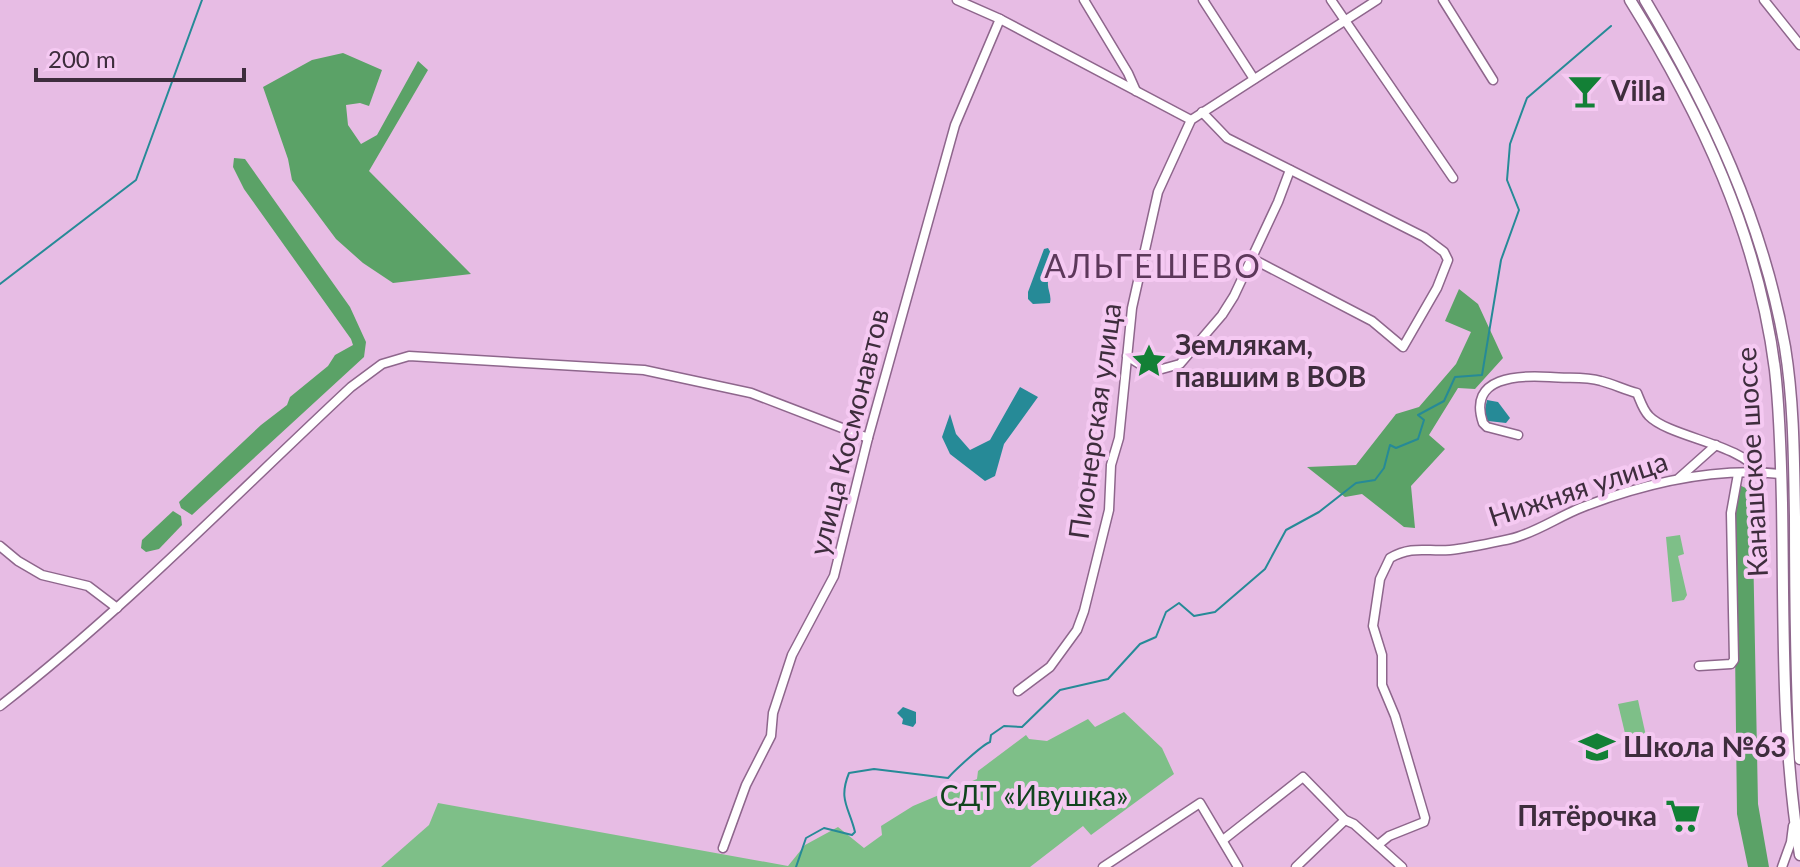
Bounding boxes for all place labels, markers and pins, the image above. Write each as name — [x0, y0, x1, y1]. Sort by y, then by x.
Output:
bar icon: Villa — [1566, 72, 1604, 110]
place label: Villa — [1610, 73, 1666, 107]
place label: Землякам, павшим в ВОВ — [1175, 327, 1366, 393]
place icon: Землякам, павшим в ВОВ — [1130, 342, 1168, 380]
school or university icon: Школа №63 — [1578, 728, 1616, 766]
place label: Школа №63 — [1623, 729, 1787, 763]
supermarket icon: Пятёрочка — [1664, 797, 1702, 835]
place label: Пятёрочка — [1517, 798, 1657, 832]

